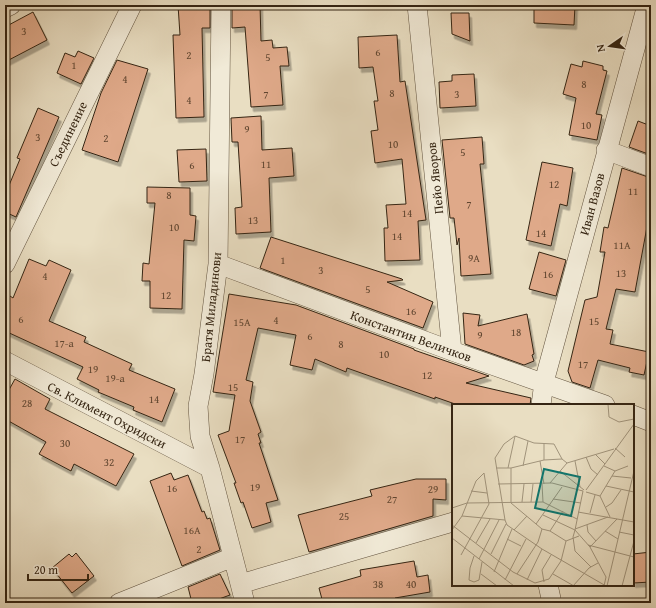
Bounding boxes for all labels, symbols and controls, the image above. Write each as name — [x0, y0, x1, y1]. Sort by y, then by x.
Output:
house number: 3 — [21, 23, 27, 39]
north arrow — [590, 26, 630, 66]
text: N — [591, 42, 609, 54]
house number: 6 — [375, 44, 381, 60]
house number: 2 — [186, 47, 192, 63]
house number: 5 — [265, 49, 271, 65]
house number: 1 — [71, 57, 77, 73]
house number: 4 — [122, 71, 128, 87]
house number: 8 — [581, 76, 587, 92]
house number: 8 — [389, 85, 395, 101]
house number: 7 — [263, 86, 269, 102]
house number: 3 — [454, 86, 460, 102]
house number: 4 — [186, 92, 192, 108]
street label: Съединение — [44, 98, 92, 170]
house number: 10 — [581, 117, 591, 133]
house number: 9 — [244, 121, 250, 137]
house number: 3 — [35, 129, 41, 145]
house number: 2 — [103, 130, 109, 146]
house number: 10 — [388, 136, 398, 152]
street label: Пейо Яворов — [422, 141, 448, 215]
house number: 5 — [460, 144, 466, 160]
house number: 11 — [261, 156, 271, 172]
house number: 6 — [189, 157, 195, 173]
street label: Иван Вазов — [575, 171, 609, 237]
house number: 12 — [549, 176, 559, 192]
house number: 11 — [628, 183, 638, 199]
house number: 8 — [166, 187, 172, 203]
house number: 7 — [466, 196, 472, 212]
house number: 14 — [402, 205, 412, 221]
house number: 13 — [248, 212, 258, 228]
house number: 10 — [169, 219, 179, 235]
house number: 14 — [536, 225, 546, 241]
house number: 14 — [392, 228, 402, 244]
house number: 11А — [613, 237, 631, 253]
house number: 9А — [468, 250, 480, 266]
street label: Братя Миладинови — [196, 251, 226, 363]
house number: 1 — [280, 252, 286, 268]
house number: 3 — [318, 262, 324, 278]
house number: 13 — [616, 265, 626, 281]
house number: 16 — [543, 266, 553, 282]
house number: 4 — [42, 268, 48, 284]
house number: 5 — [365, 281, 371, 297]
house number: 12 — [161, 287, 171, 303]
house number: 16 — [406, 303, 416, 319]
street label: Константин Величков — [348, 305, 474, 367]
house number: 6 — [18, 311, 24, 327]
house number: 4 — [273, 312, 279, 328]
house number: 15 — [589, 313, 599, 329]
house number: 15А — [233, 314, 251, 330]
house number: 18 — [511, 324, 521, 340]
house number: 9 — [477, 327, 483, 343]
house number: 6 — [307, 328, 313, 344]
house number: 17-a — [54, 335, 75, 351]
house number: 8 — [338, 336, 344, 352]
house number: 10 — [379, 346, 389, 362]
house number: 17 — [578, 356, 588, 372]
house number: 19 — [88, 361, 98, 377]
house number: 12 — [422, 367, 432, 383]
house number: 19-a — [105, 370, 126, 386]
street label: Св. Климент Охридски — [44, 377, 170, 453]
house number: 15 — [228, 379, 238, 395]
house number: 14 — [149, 391, 159, 407]
house number: 28 — [22, 395, 32, 411]
inset map — [452, 404, 634, 586]
house number: 17 — [235, 431, 245, 447]
house number: 30 — [60, 435, 70, 451]
house number: 32 — [104, 454, 114, 470]
house number: 19 — [250, 479, 260, 495]
house number: 16 — [167, 480, 177, 496]
house number: 29 — [428, 481, 438, 497]
house number: 27 — [387, 491, 397, 507]
house number: 25 — [339, 508, 349, 524]
house number: 16А — [183, 522, 201, 538]
house number: 2 — [196, 541, 202, 557]
scale bar — [28, 556, 88, 582]
text: 20 m — [34, 561, 58, 578]
house number: 38 — [373, 576, 383, 592]
house number: 40 — [406, 576, 416, 592]

